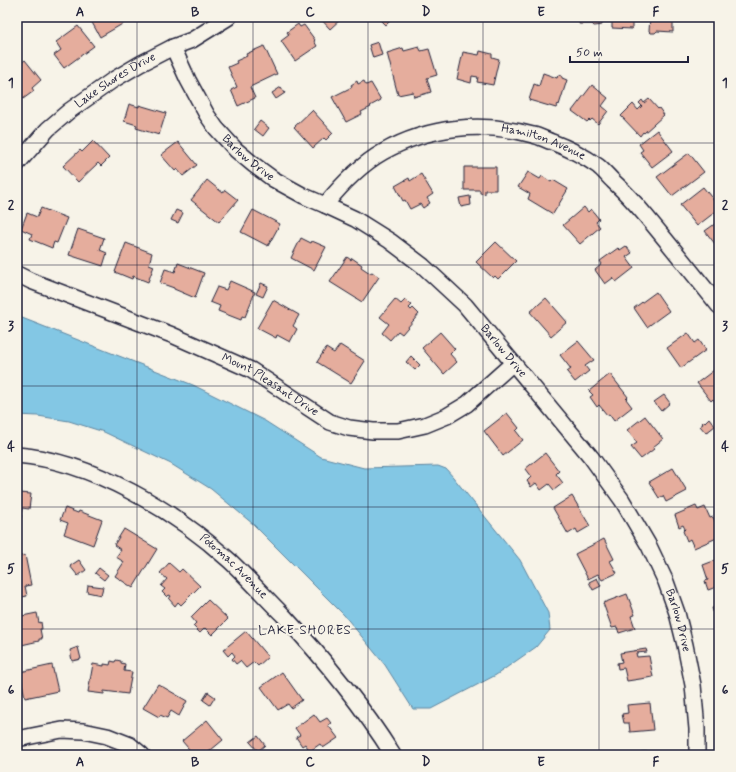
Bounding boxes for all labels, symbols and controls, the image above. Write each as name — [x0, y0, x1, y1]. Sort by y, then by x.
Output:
text: A — [76, 4, 84, 21]
text: B — [191, 4, 200, 21]
text: C — [305, 4, 315, 21]
text: D — [422, 4, 431, 21]
text: E — [537, 4, 545, 21]
text: F — [653, 4, 660, 21]
scale bar — [570, 38, 688, 64]
text: 50 m — [576, 45, 603, 61]
street label: Lake Shores Drive — [72, 49, 159, 112]
text: 1 — [8, 75, 14, 92]
text: 1 — [722, 75, 728, 92]
street label: Hamilton Avenue — [500, 121, 589, 164]
street label: Barlow Drive — [218, 131, 278, 185]
text: 2 — [8, 197, 15, 214]
text: 2 — [722, 197, 729, 214]
text: 3 — [8, 318, 14, 335]
text: 3 — [722, 318, 728, 335]
street label: Barlow Drive — [476, 321, 530, 381]
street label: Mount Pleasant Drive — [219, 350, 322, 420]
text: 4 — [7, 439, 15, 456]
text: 4 — [721, 439, 729, 456]
street label: Potomac Avenue — [196, 530, 271, 602]
text: 5 — [7, 561, 15, 578]
text: 5 — [721, 561, 729, 578]
street label: Barlow Drive — [661, 587, 694, 653]
district label: LAKE SHORES — [258, 622, 352, 639]
text: 6 — [8, 682, 15, 699]
text: 6 — [722, 682, 729, 699]
text: A — [76, 754, 84, 771]
text: B — [191, 754, 200, 771]
text: C — [305, 754, 315, 771]
text: D — [422, 754, 431, 771]
text: E — [537, 754, 545, 771]
text: F — [653, 754, 660, 771]

